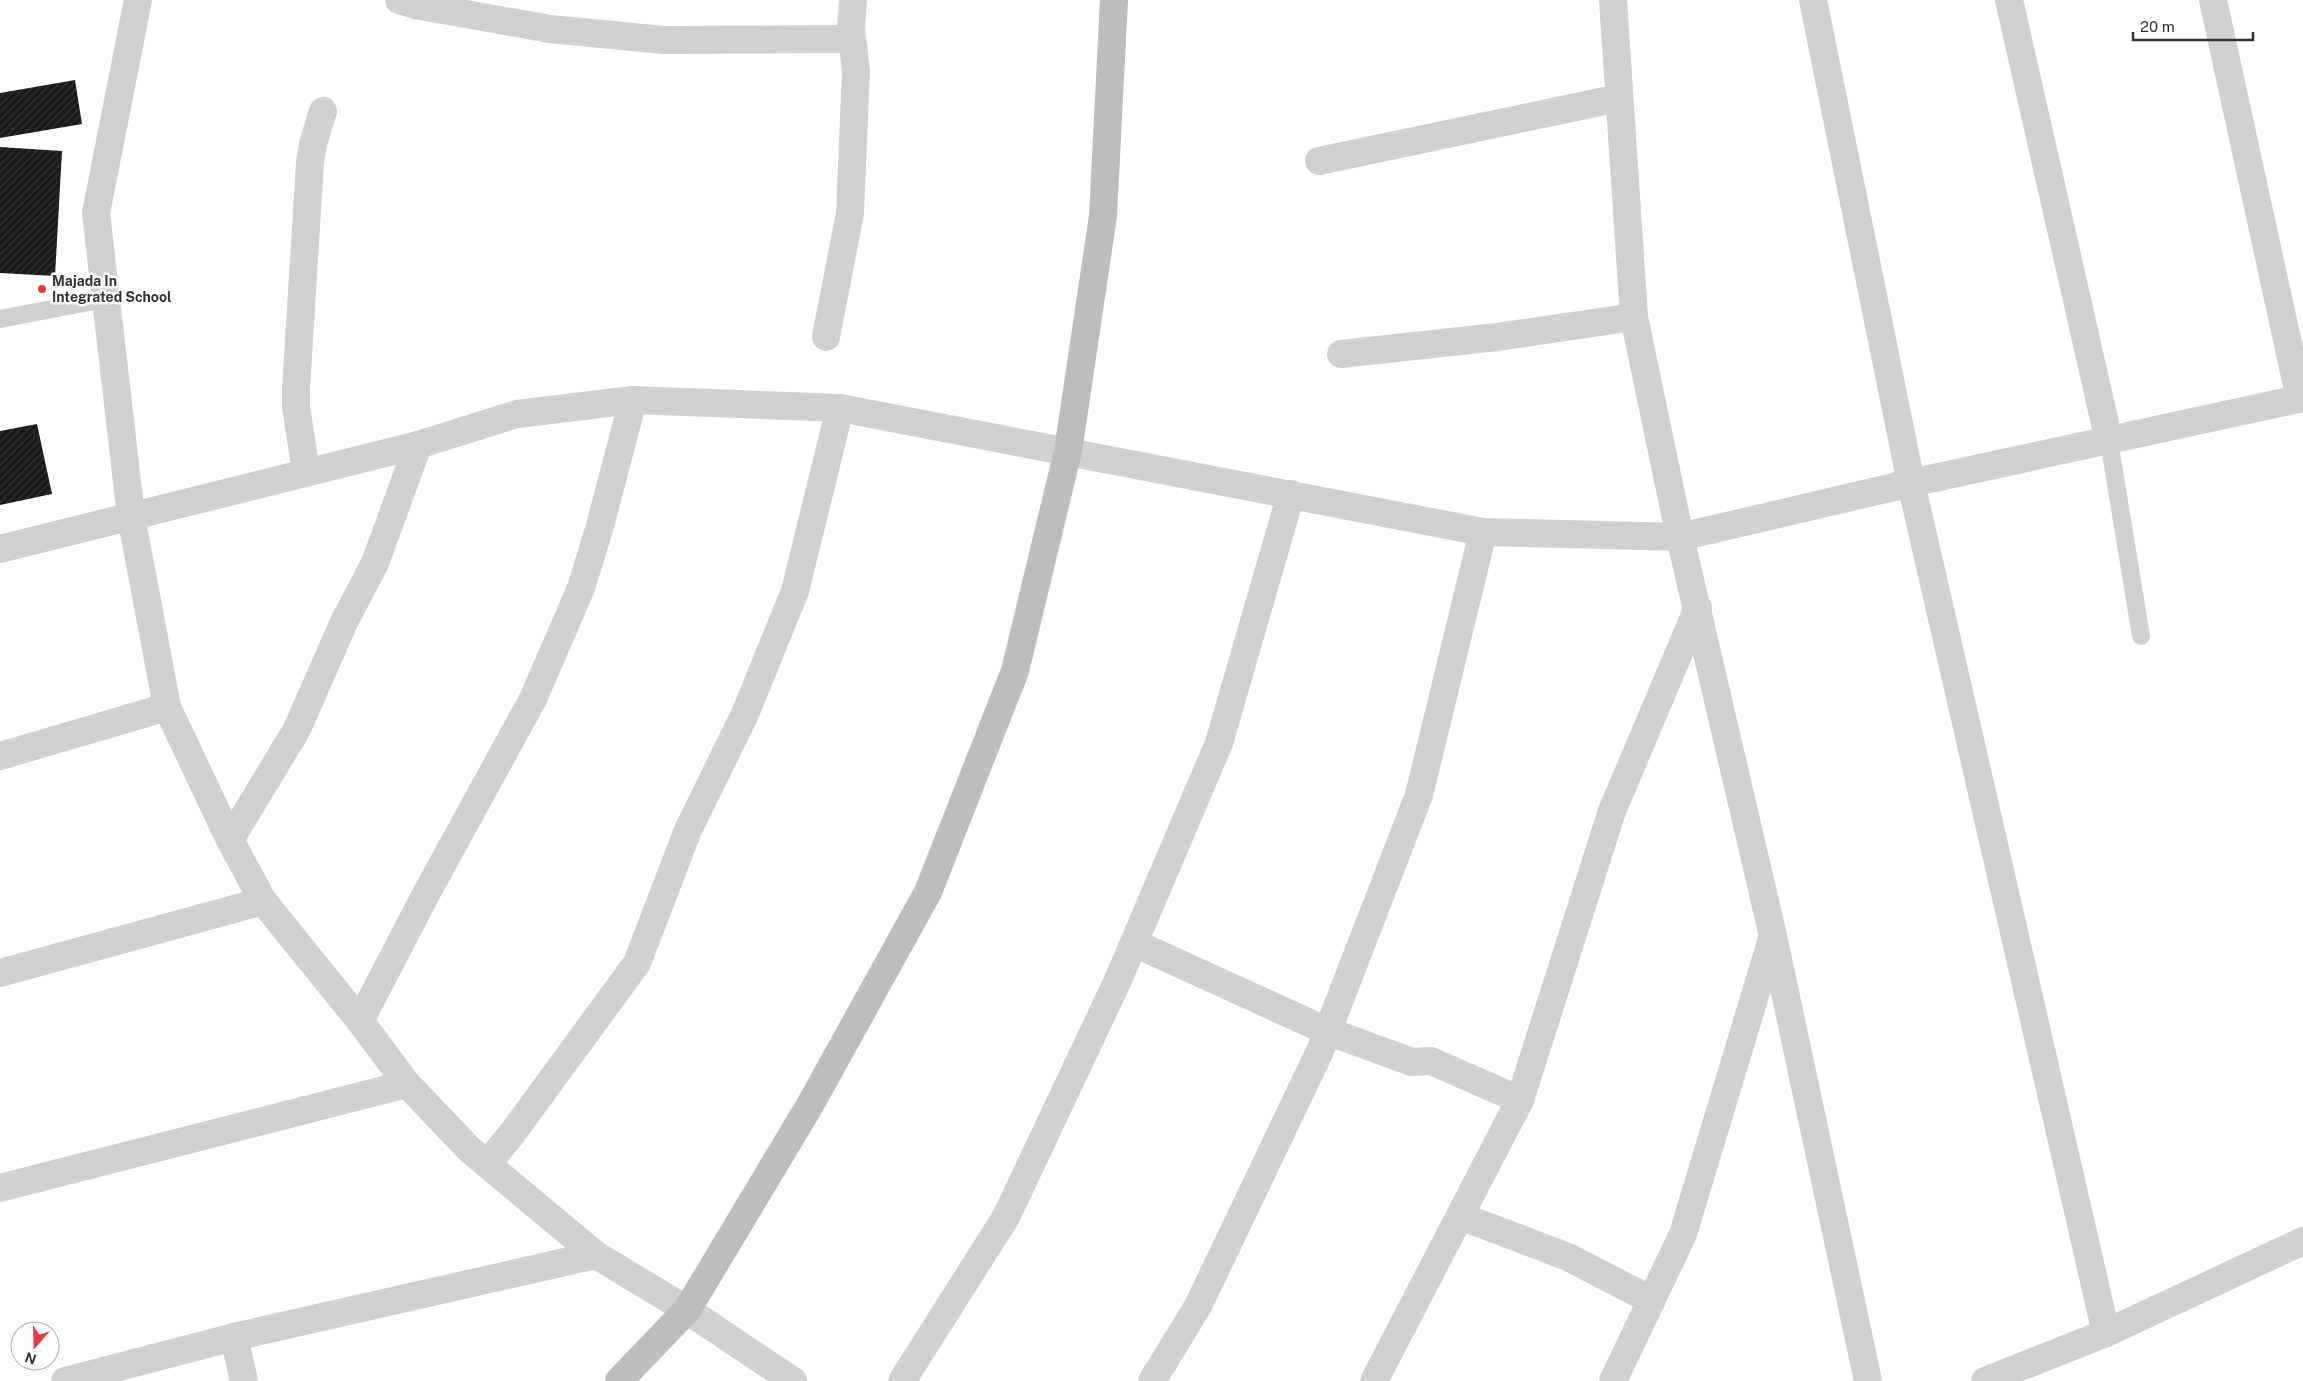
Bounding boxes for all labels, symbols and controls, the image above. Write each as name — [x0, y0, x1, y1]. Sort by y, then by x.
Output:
scale bar — [2133, 10, 2253, 42]
text: 20 m — [2140, 18, 2175, 35]
place label: Majada In Integrated School — [52, 273, 172, 305]
marker: Majada In Integrated School — [36, 283, 48, 295]
north arrow — [10, 1321, 60, 1371]
text: N — [23, 1349, 38, 1368]

